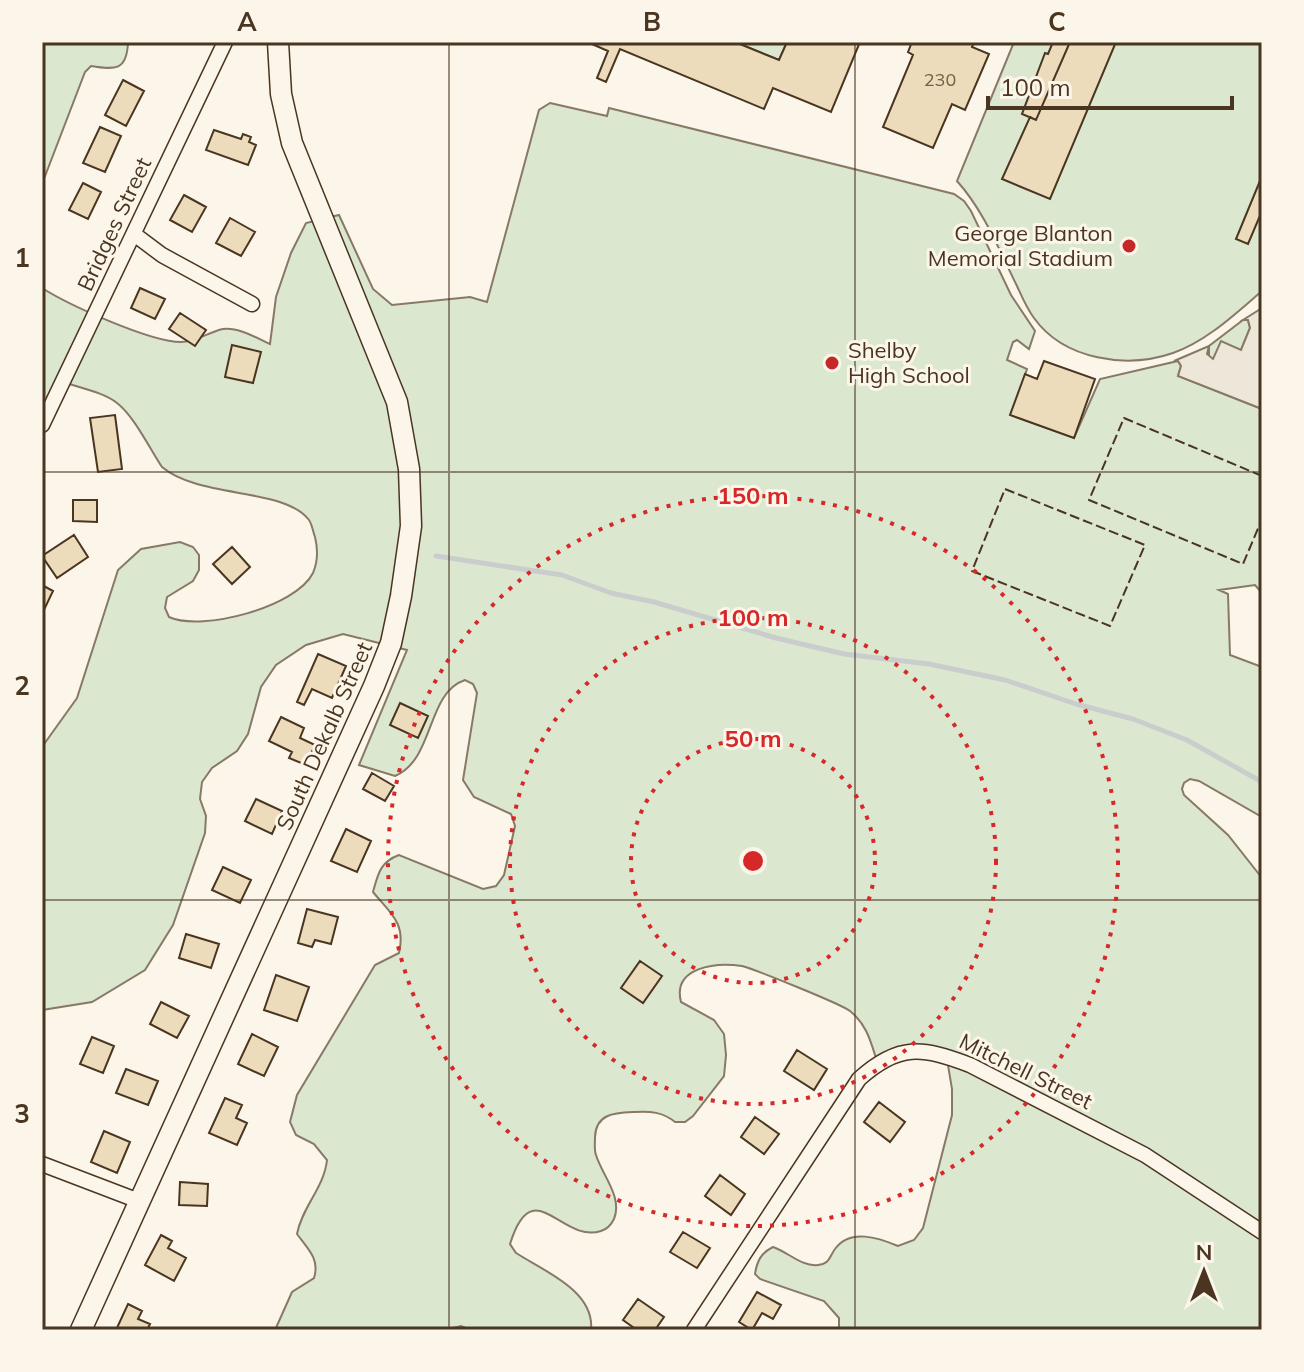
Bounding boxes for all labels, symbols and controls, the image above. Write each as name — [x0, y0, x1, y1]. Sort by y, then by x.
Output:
text: A — [237, 5, 257, 38]
text: B — [643, 5, 661, 38]
text: C — [1048, 5, 1066, 38]
scale bar — [988, 60, 1232, 110]
house number: 230 — [924, 68, 956, 91]
text: 100 m — [1000, 72, 1071, 102]
street label: Bridges Street — [71, 153, 157, 295]
place label: George Blanton Memorial Stadium — [928, 219, 1113, 272]
marker: George Blanton Memorial Stadium — [1120, 237, 1138, 255]
text: 1 — [14, 241, 30, 274]
place label: Shelby High School — [848, 336, 970, 389]
marker: Shelby High School — [823, 354, 841, 372]
text: 150 m — [717, 480, 789, 510]
text: 100 m — [717, 602, 789, 632]
street label: South Dekalb Street — [270, 637, 378, 834]
text: 2 — [14, 669, 30, 702]
text: 50 m — [725, 723, 781, 753]
centre of rings — [739, 847, 767, 875]
street label: Mitchell Street — [955, 1027, 1097, 1115]
text: 3 — [14, 1097, 30, 1130]
north arrow — [1164, 1232, 1244, 1312]
text: N — [1196, 1238, 1212, 1266]

